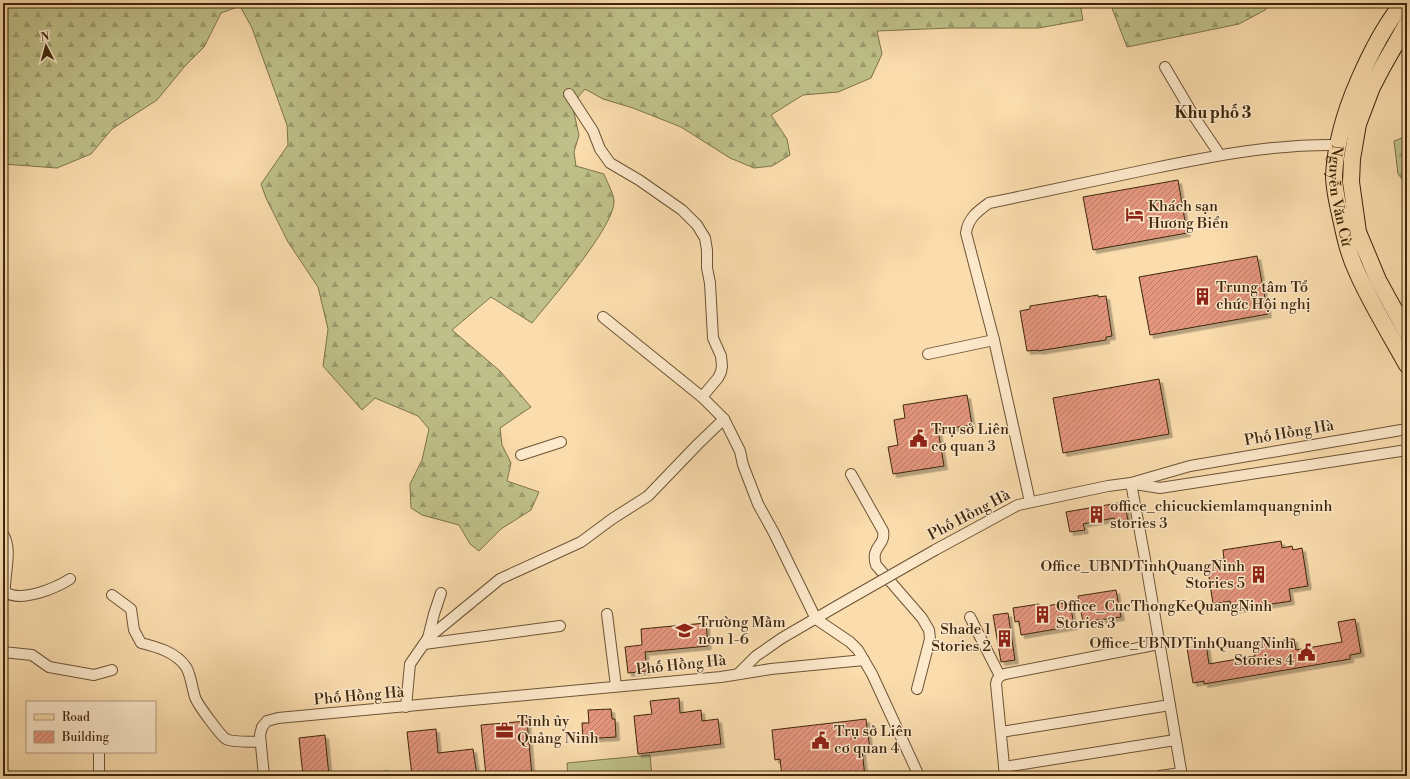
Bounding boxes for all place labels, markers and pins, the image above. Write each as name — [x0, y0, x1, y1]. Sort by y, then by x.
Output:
place label: Khách sạn Hương Biển — [1148, 197, 1229, 233]
hotel icon: Khách sạn Hương Biển — [1125, 205, 1145, 225]
place label: Trung tâm Tổ chức Hội nghị — [1216, 278, 1311, 314]
building icon: Trung tâm Tổ chức Hội nghị — [1193, 286, 1213, 306]
place label: Trụ sở Liên cơ quan 3 — [931, 420, 1009, 456]
public building icon: Trụ sở Liên cơ quan 3 — [908, 428, 928, 448]
place label: office_chicuckiemlamquangninh stories 3 — [1110, 497, 1333, 533]
building icon: office_chicuckiemlamquangninh stories 3 — [1087, 505, 1107, 525]
place label: Office_UBNDTinhQuangNinh Stories 5 — [1040, 557, 1245, 593]
building icon: Office_UBNDTinhQuangNinh Stories 5 — [1248, 565, 1268, 585]
place label: Office_CucThongKeQuangNinh Stories 3 — [1056, 597, 1272, 633]
building icon: Office_CucThongKeQuangNinh Stories 3 — [1033, 605, 1053, 625]
place label: Trường Mầm non 1-6 — [698, 613, 786, 649]
place label: Shade 1 Stories 2 — [931, 620, 992, 656]
school or university icon: Trường Mầm non 1-6 — [675, 621, 695, 641]
building icon: Shade 1 Stories 2 — [994, 628, 1014, 648]
place label: Office_UBNDTinhQuangNinh Stories 4 — [1089, 634, 1294, 670]
public building icon: Office_UBNDTinhQuangNinh Stories 4 — [1297, 642, 1317, 662]
place label: Tỉnh ủy Quảng Ninh — [517, 712, 599, 748]
office icon: Tỉnh ủy Quảng Ninh — [494, 720, 514, 740]
place label: Trụ sở Liên cơ quan 4 — [834, 722, 912, 758]
public building icon: Trụ sở Liên cơ quan 4 — [811, 730, 831, 750]

